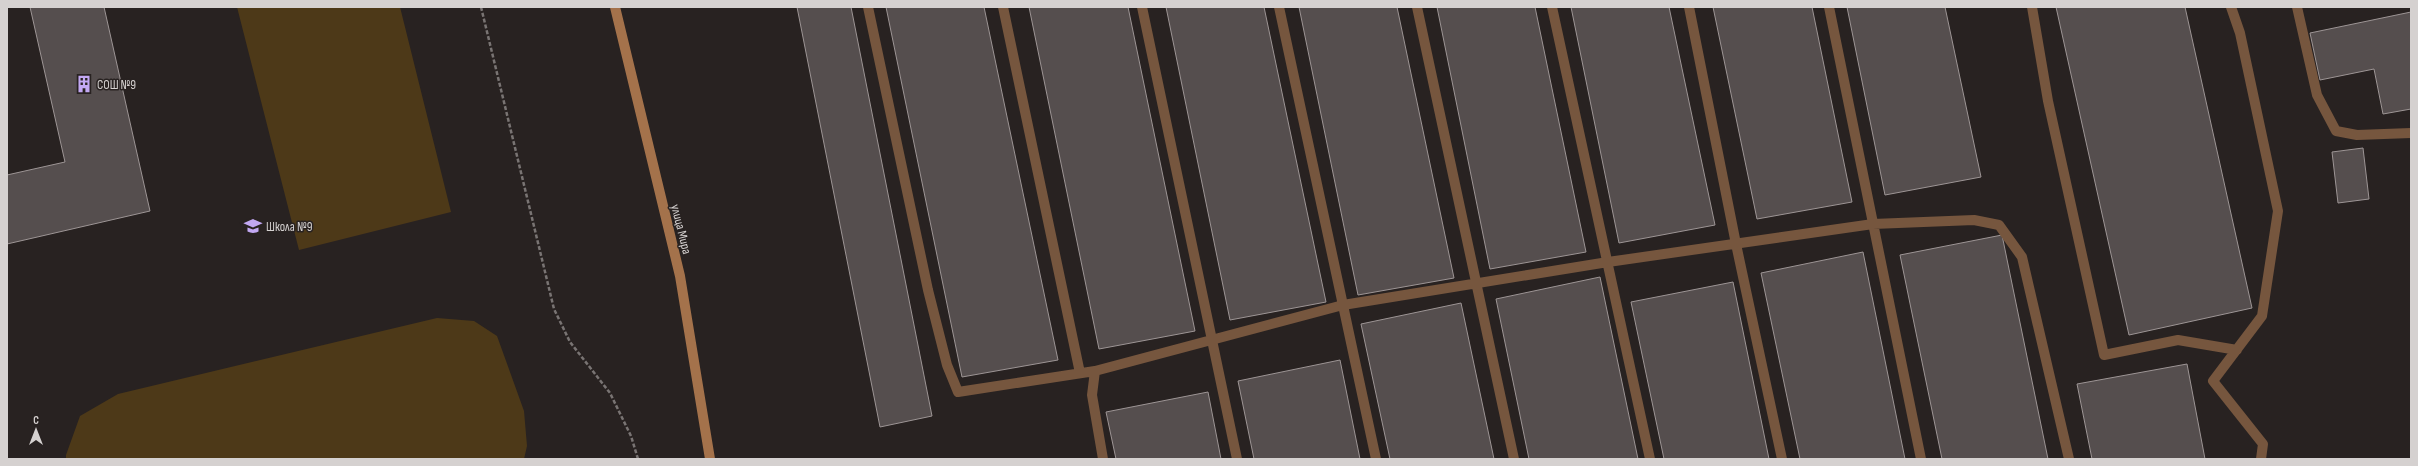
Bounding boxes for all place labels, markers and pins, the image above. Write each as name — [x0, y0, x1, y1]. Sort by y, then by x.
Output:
building icon: СОШ №9 — [74, 74, 94, 94]
place label: СОШ №9 — [97, 77, 136, 93]
school or university icon: Школа №9 — [243, 216, 263, 236]
place label: Школа №9 — [266, 219, 313, 235]

